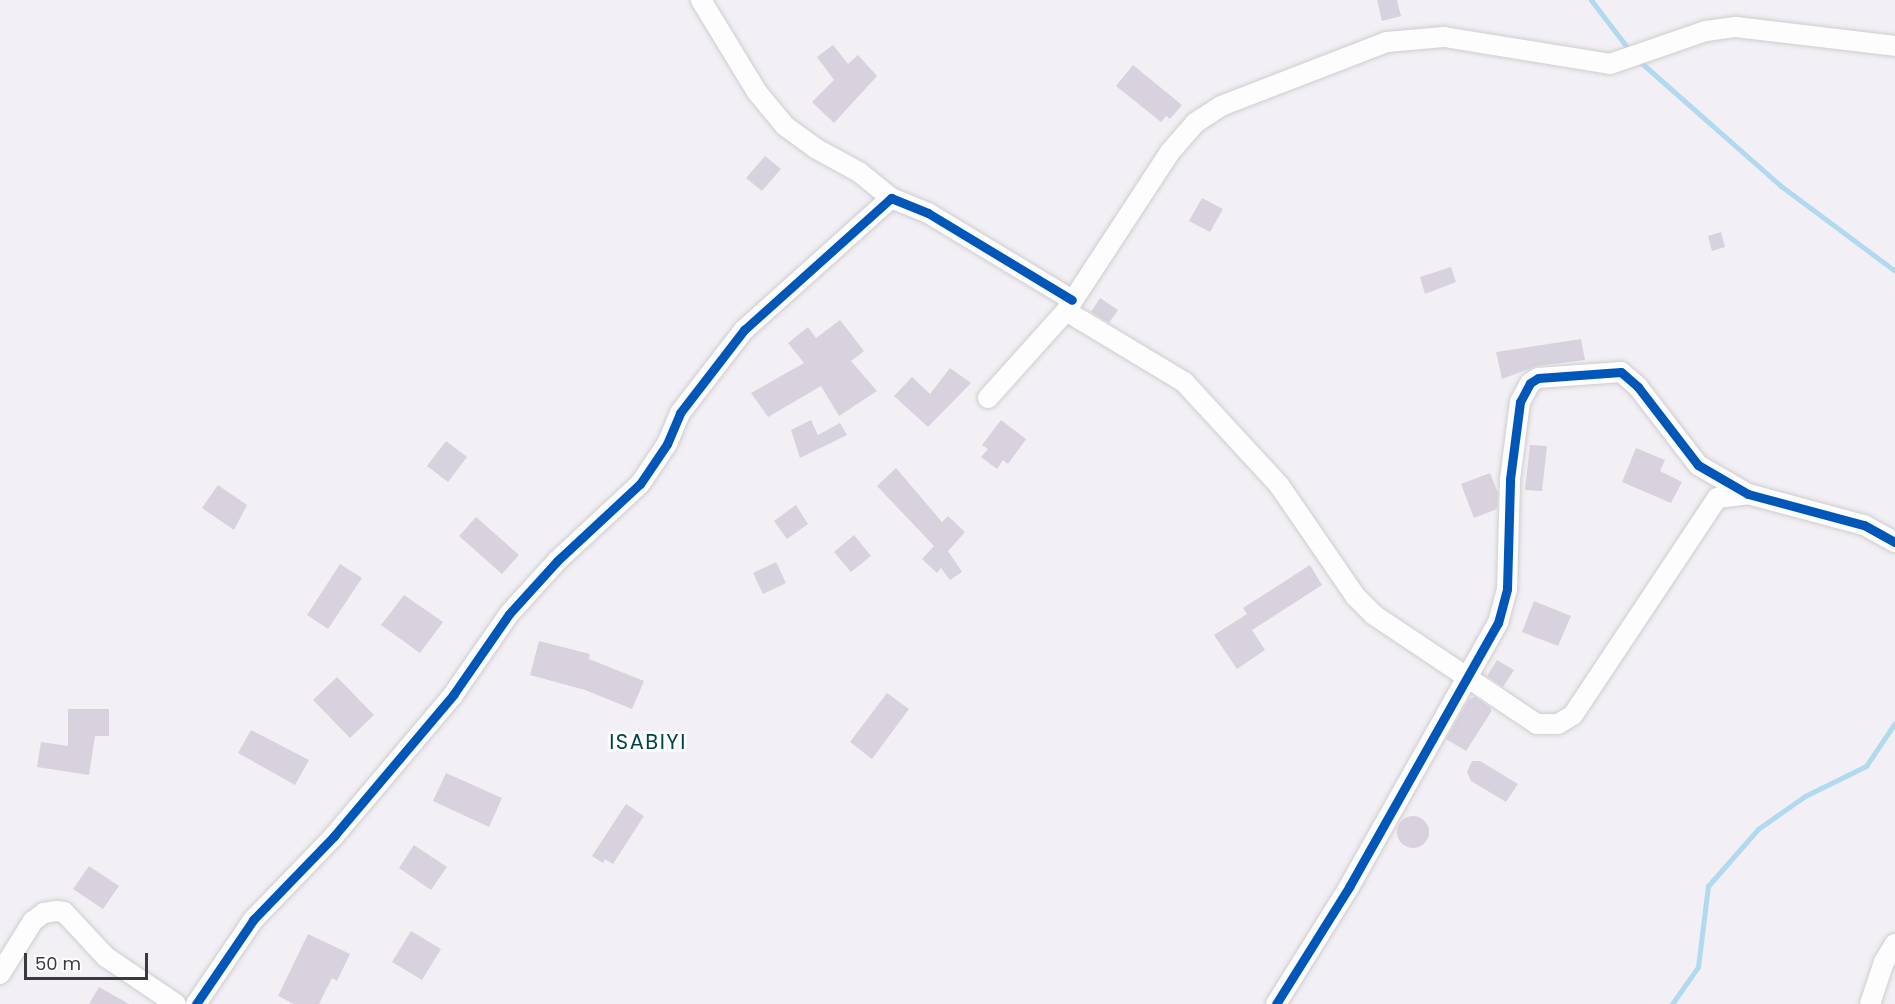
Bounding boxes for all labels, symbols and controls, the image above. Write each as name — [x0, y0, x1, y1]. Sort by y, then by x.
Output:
district label: ISABIYI — [609, 729, 687, 755]
scale bar — [27, 941, 152, 979]
text: 50 m — [35, 951, 81, 976]

